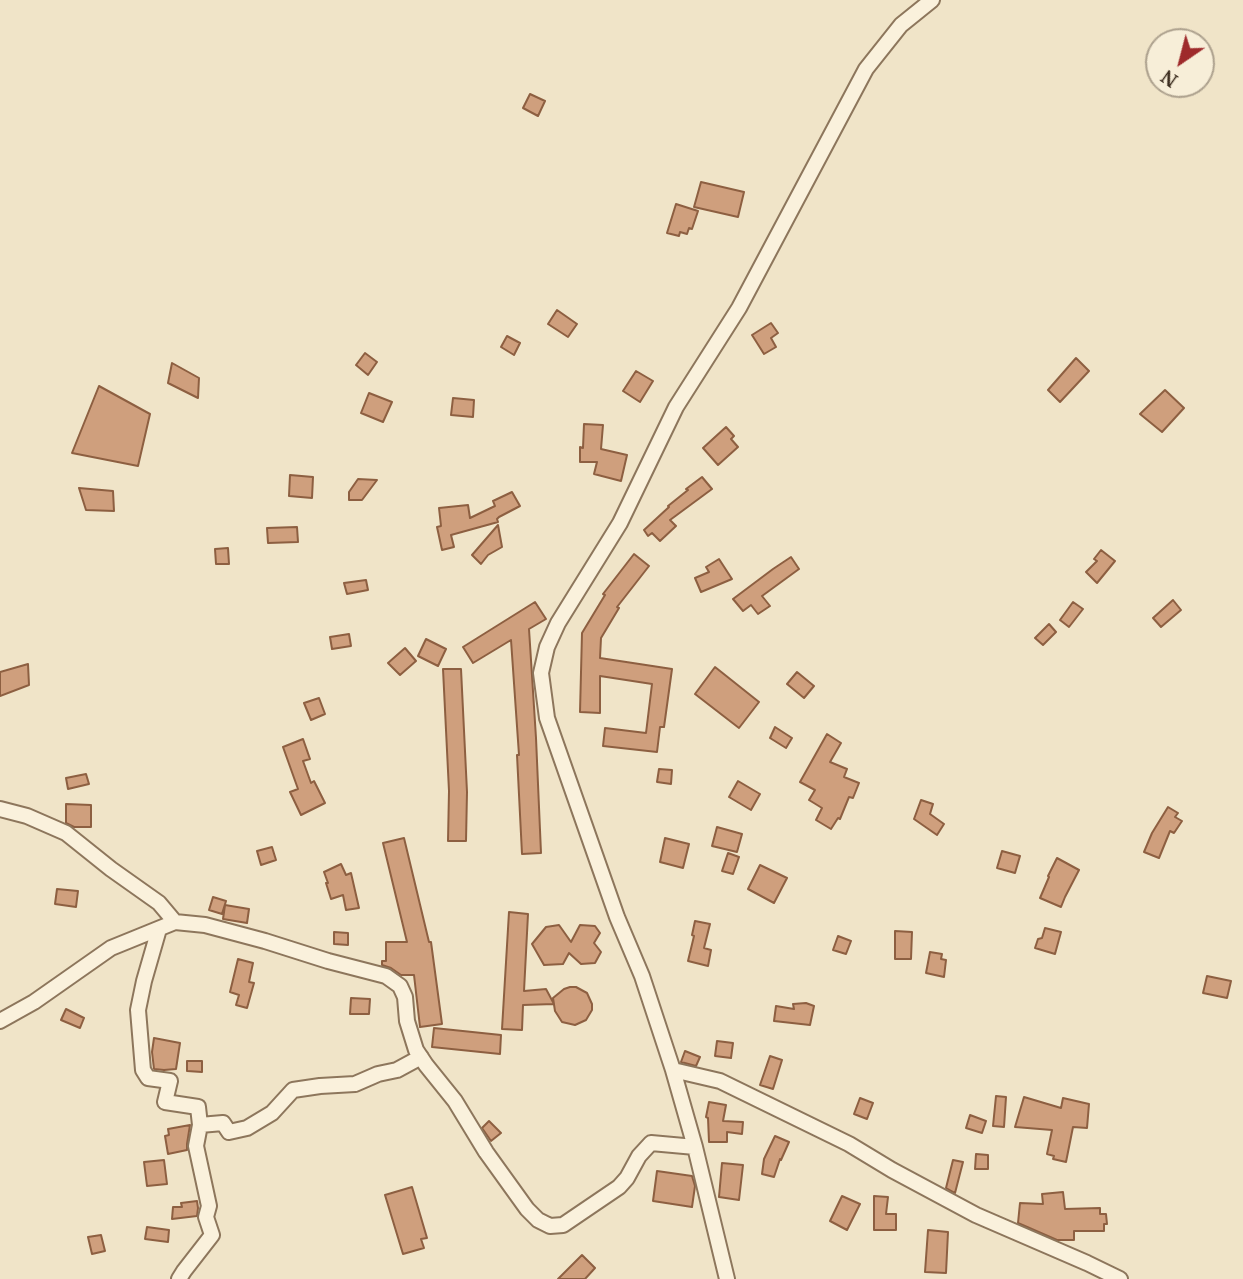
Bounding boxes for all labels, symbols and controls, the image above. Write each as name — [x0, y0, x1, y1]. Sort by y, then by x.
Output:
north arrow — [1145, 28, 1215, 98]
text: N — [1156, 65, 1182, 93]

